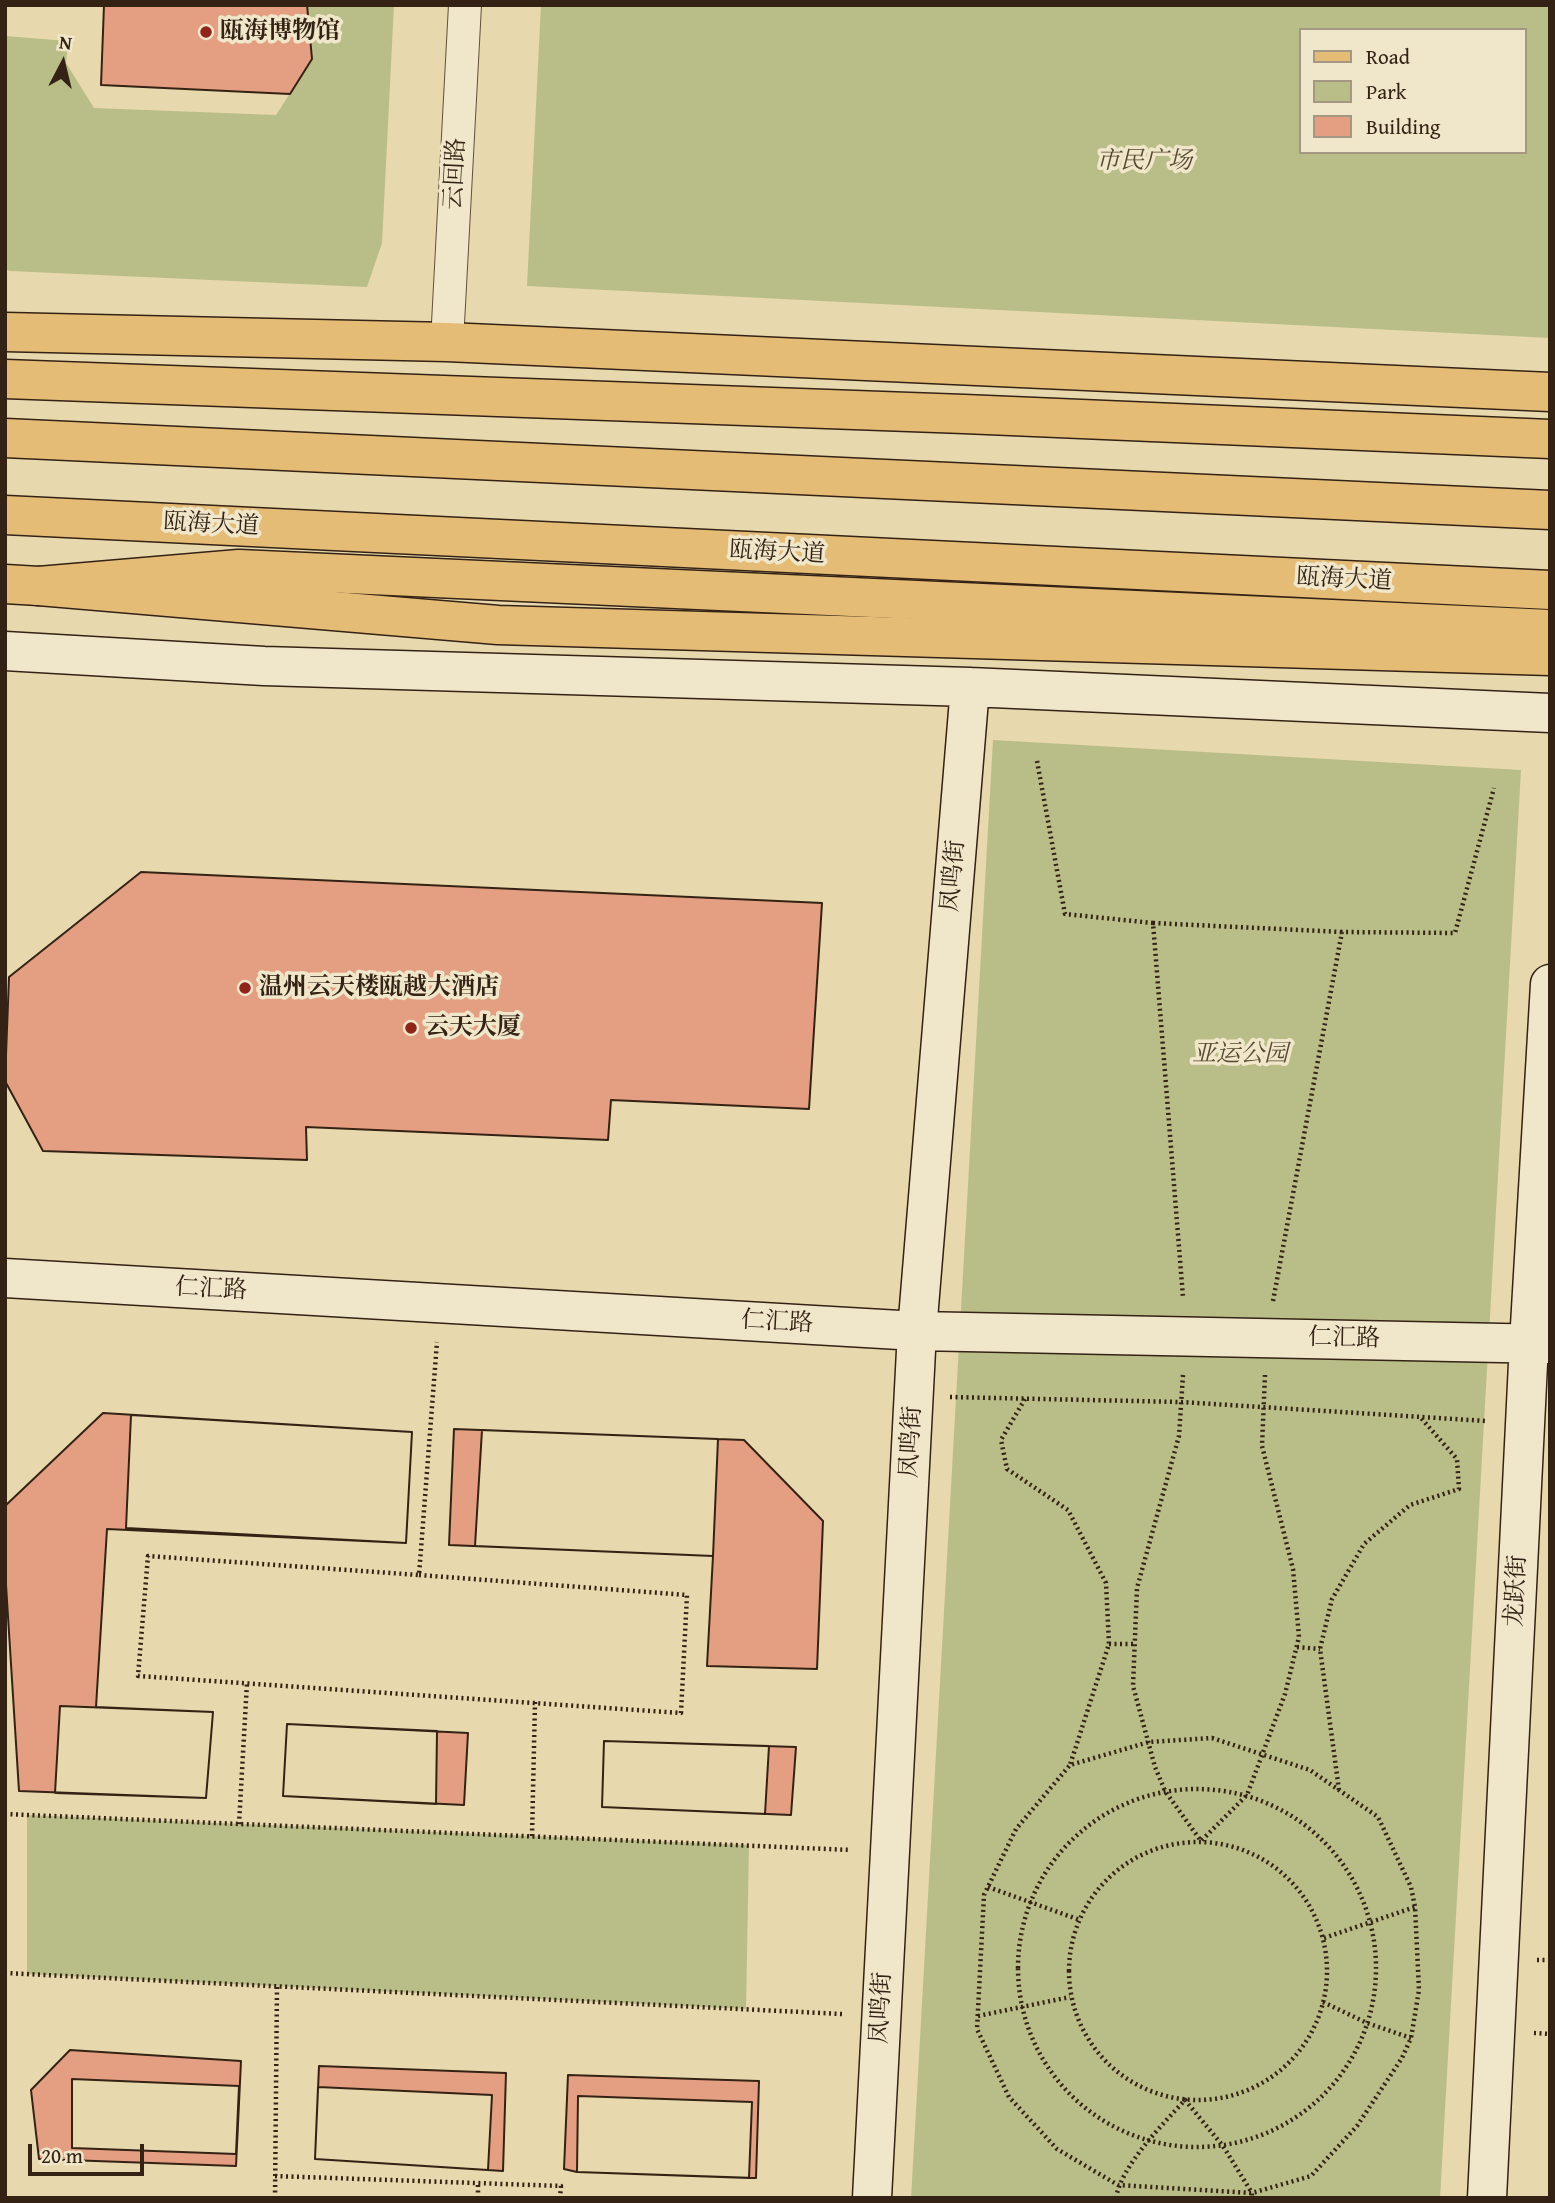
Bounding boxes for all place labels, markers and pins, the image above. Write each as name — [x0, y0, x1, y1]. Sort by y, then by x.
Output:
place label: 瓯海博物馆 — [220, 18, 340, 46]
marker: 瓯海博物馆 — [198, 24, 214, 40]
place label: 温州云天楼瓯越大酒店 — [259, 974, 499, 1002]
marker: 温州云天楼瓯越大酒店 — [237, 980, 253, 996]
place label: 云天大厦 — [425, 1014, 521, 1042]
marker: 云天大厦 — [403, 1020, 419, 1036]

